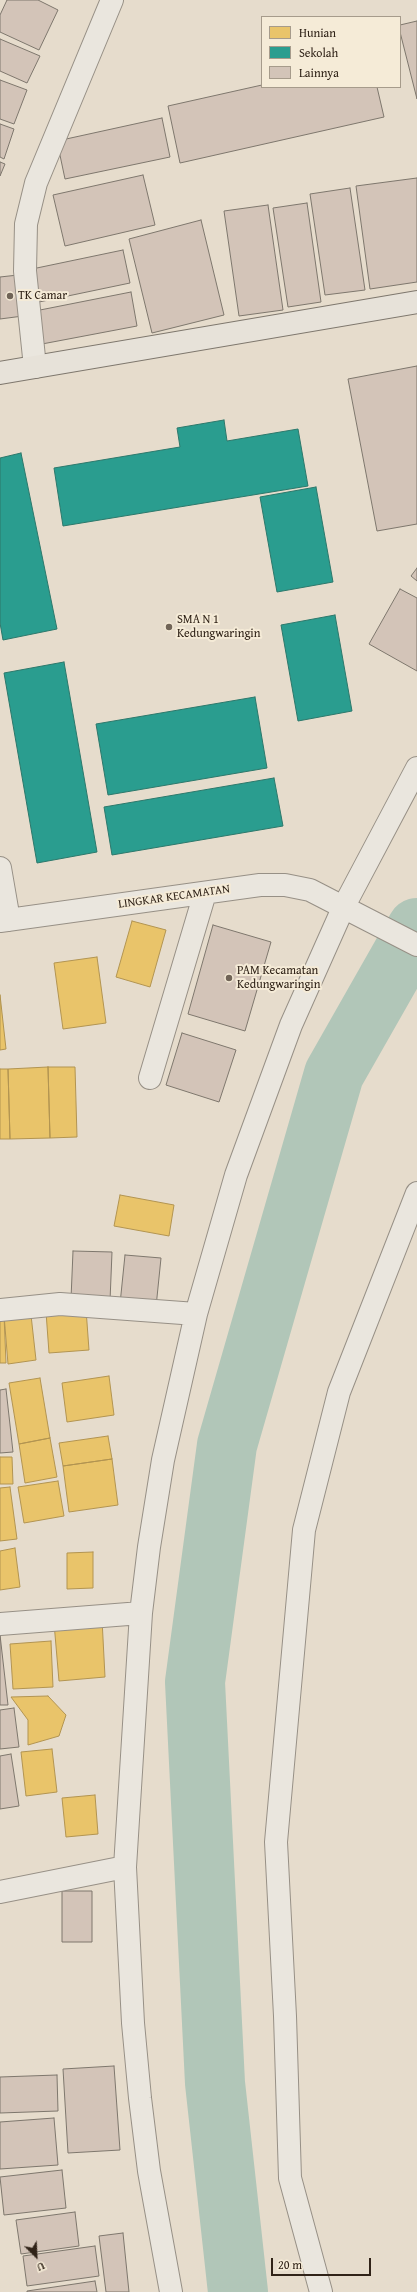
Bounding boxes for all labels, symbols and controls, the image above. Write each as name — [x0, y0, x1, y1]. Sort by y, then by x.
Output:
legend — [261, 16, 401, 88]
text: Hunian — [299, 24, 336, 41]
text: Sekolah — [299, 44, 338, 61]
text: Lainnya — [299, 64, 339, 81]
place label: TK Camar — [18, 289, 67, 303]
marker: TK Camar — [5, 291, 15, 301]
place label: SMA N 1 Kedungwaringin — [177, 613, 260, 641]
marker: SMA N 1 Kedungwaringin — [164, 622, 174, 632]
street label: LINGKAR KECAMATAN — [117, 882, 231, 912]
place label: PAM Kecamatan Kedungwaringin — [237, 964, 320, 992]
marker: PAM Kecamatan Kedungwaringin — [224, 973, 234, 983]
north arrow — [16, 2236, 56, 2276]
scale bar — [273, 2250, 373, 2276]
text: 20 m — [278, 2256, 302, 2273]
text: U — [34, 2258, 48, 2276]

